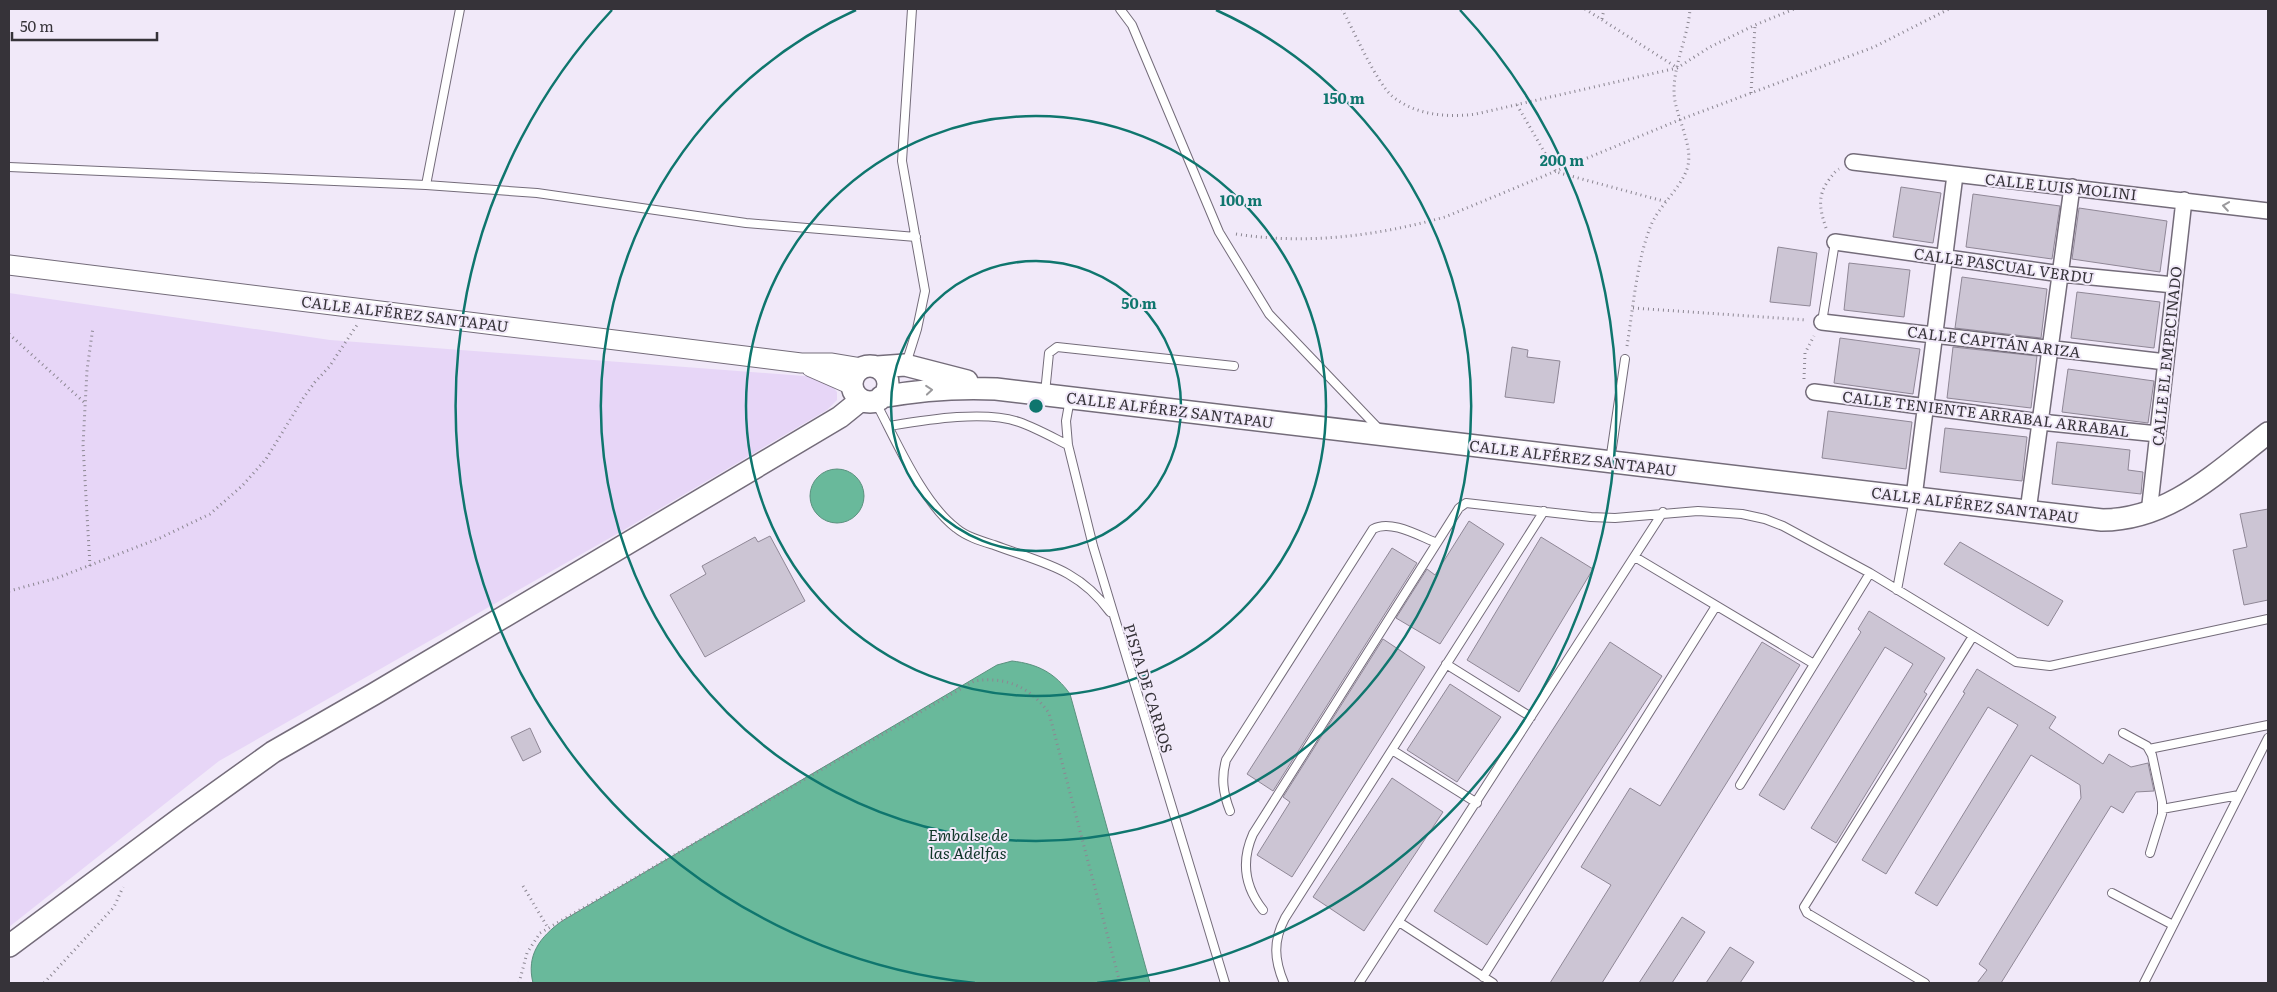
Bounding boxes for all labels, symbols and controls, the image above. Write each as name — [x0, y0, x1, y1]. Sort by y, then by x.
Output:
scale bar — [12, 10, 158, 42]
text: 50 m — [20, 14, 54, 37]
text: 150 m — [1323, 86, 1365, 109]
text: 200 m — [1540, 148, 1584, 171]
street label: CALLE LUIS MOLINI — [1984, 167, 2138, 205]
text: 100 m — [1220, 188, 1262, 211]
one-way arrow — [2222, 201, 2230, 212]
street label: CALLE PASCUAL VERDU — [1913, 241, 2095, 289]
street label: CALLE EL EMPECINADO — [2145, 265, 2187, 447]
street label: CALLE ALFÉREZ SANTAPAU — [300, 289, 510, 337]
text: 50 m — [1121, 291, 1157, 314]
street label: CALLE CAPITÁN ARIZA — [1906, 319, 2082, 363]
one-way arrow — [926, 384, 934, 395]
street label: CALLE TENIENTE ARRABAL ARRABAL — [1841, 384, 2131, 442]
street label: CALLE ALFÉREZ SANTAPAU — [1065, 385, 1275, 433]
centre of rings — [1027, 397, 1045, 415]
street label: CALLE ALFÉREZ SANTAPAU — [1468, 433, 1678, 481]
street label: CALLE ALFÉREZ SANTAPAU — [1870, 480, 2080, 528]
street label: PISTA DE CARROS — [1118, 620, 1180, 756]
water label: Embalse de las Adelfas — [928, 822, 1008, 864]

